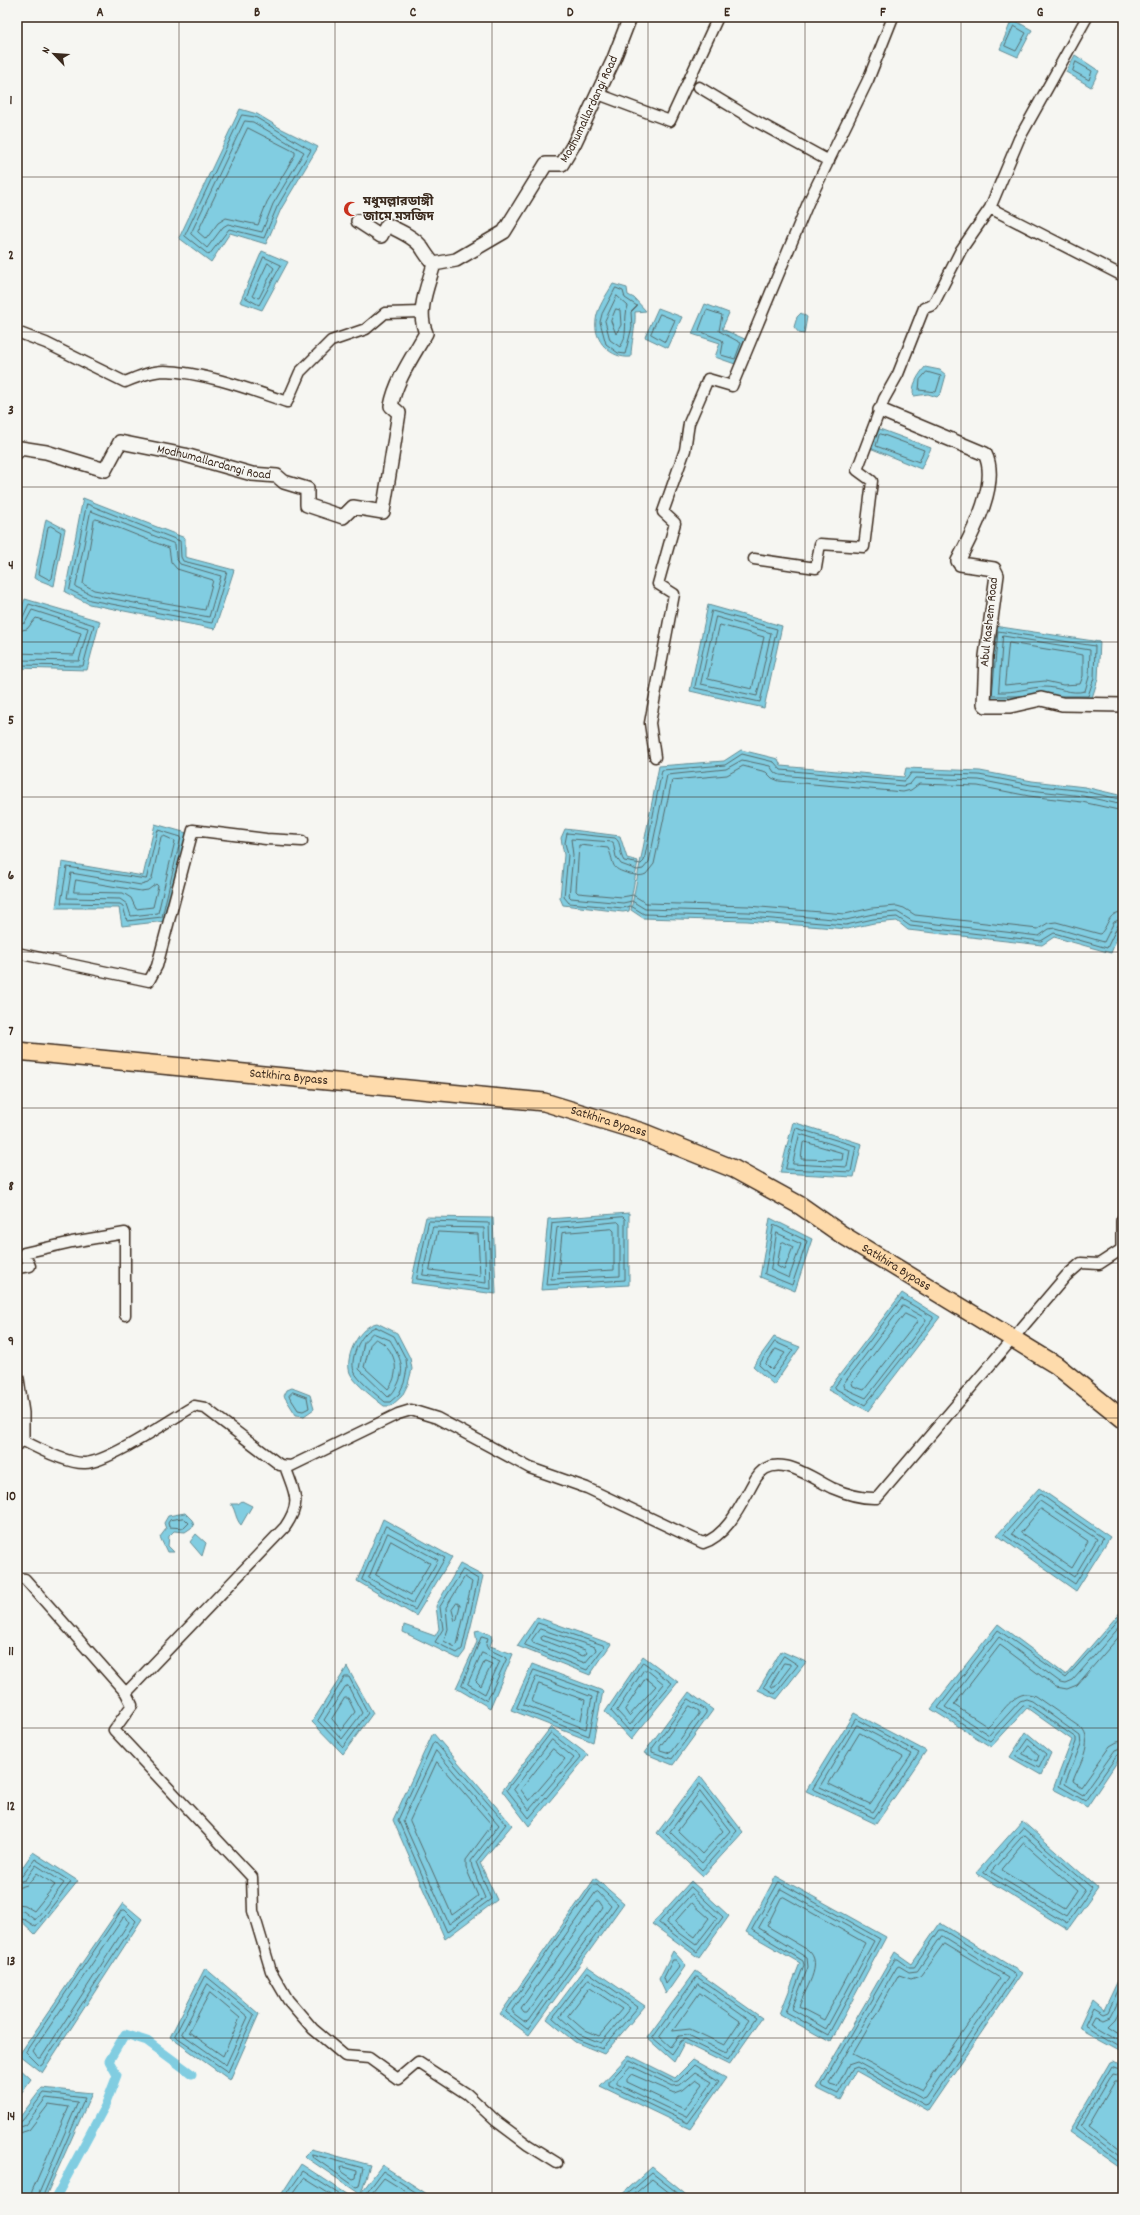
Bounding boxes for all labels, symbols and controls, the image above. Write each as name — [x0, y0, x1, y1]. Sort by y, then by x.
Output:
text: A — [96, 4, 104, 23]
text: B — [254, 4, 260, 23]
text: C — [410, 4, 417, 23]
text: D — [567, 4, 574, 23]
text: E — [724, 4, 731, 23]
text: F — [880, 4, 886, 23]
text: G — [1037, 4, 1044, 23]
north arrow — [34, 34, 74, 74]
text: N — [38, 44, 55, 56]
street label: Modhumallardangi Road — [555, 53, 624, 166]
text: 1 — [10, 92, 13, 111]
place label: মধুমল্লারডাঙ্গী জামে মসজিদ — [362, 193, 435, 227]
mosque icon: মধুমল্লারডাঙ্গী জামে মসজিদ — [342, 200, 360, 218]
text: 2 — [8, 247, 14, 266]
text: 3 — [8, 402, 14, 421]
street label: Modhumallardangi Road — [155, 440, 272, 485]
text: 4 — [8, 557, 14, 576]
street label: Abul Kashem Road — [976, 576, 1004, 668]
text: 5 — [8, 712, 14, 731]
text: 6 — [8, 867, 15, 886]
text: 7 — [9, 1023, 14, 1042]
street label: Satkhira Bypass — [249, 1064, 329, 1091]
street label: Satkhira Bypass — [568, 1101, 650, 1142]
text: 8 — [8, 1178, 14, 1197]
street label: Satkhira Bypass — [858, 1239, 935, 1296]
text: 9 — [8, 1333, 14, 1352]
text: 10 — [6, 1488, 16, 1507]
text: 11 — [8, 1643, 14, 1662]
text: 12 — [7, 1798, 16, 1817]
text: 13 — [7, 1953, 16, 1972]
text: 14 — [7, 2108, 15, 2127]

